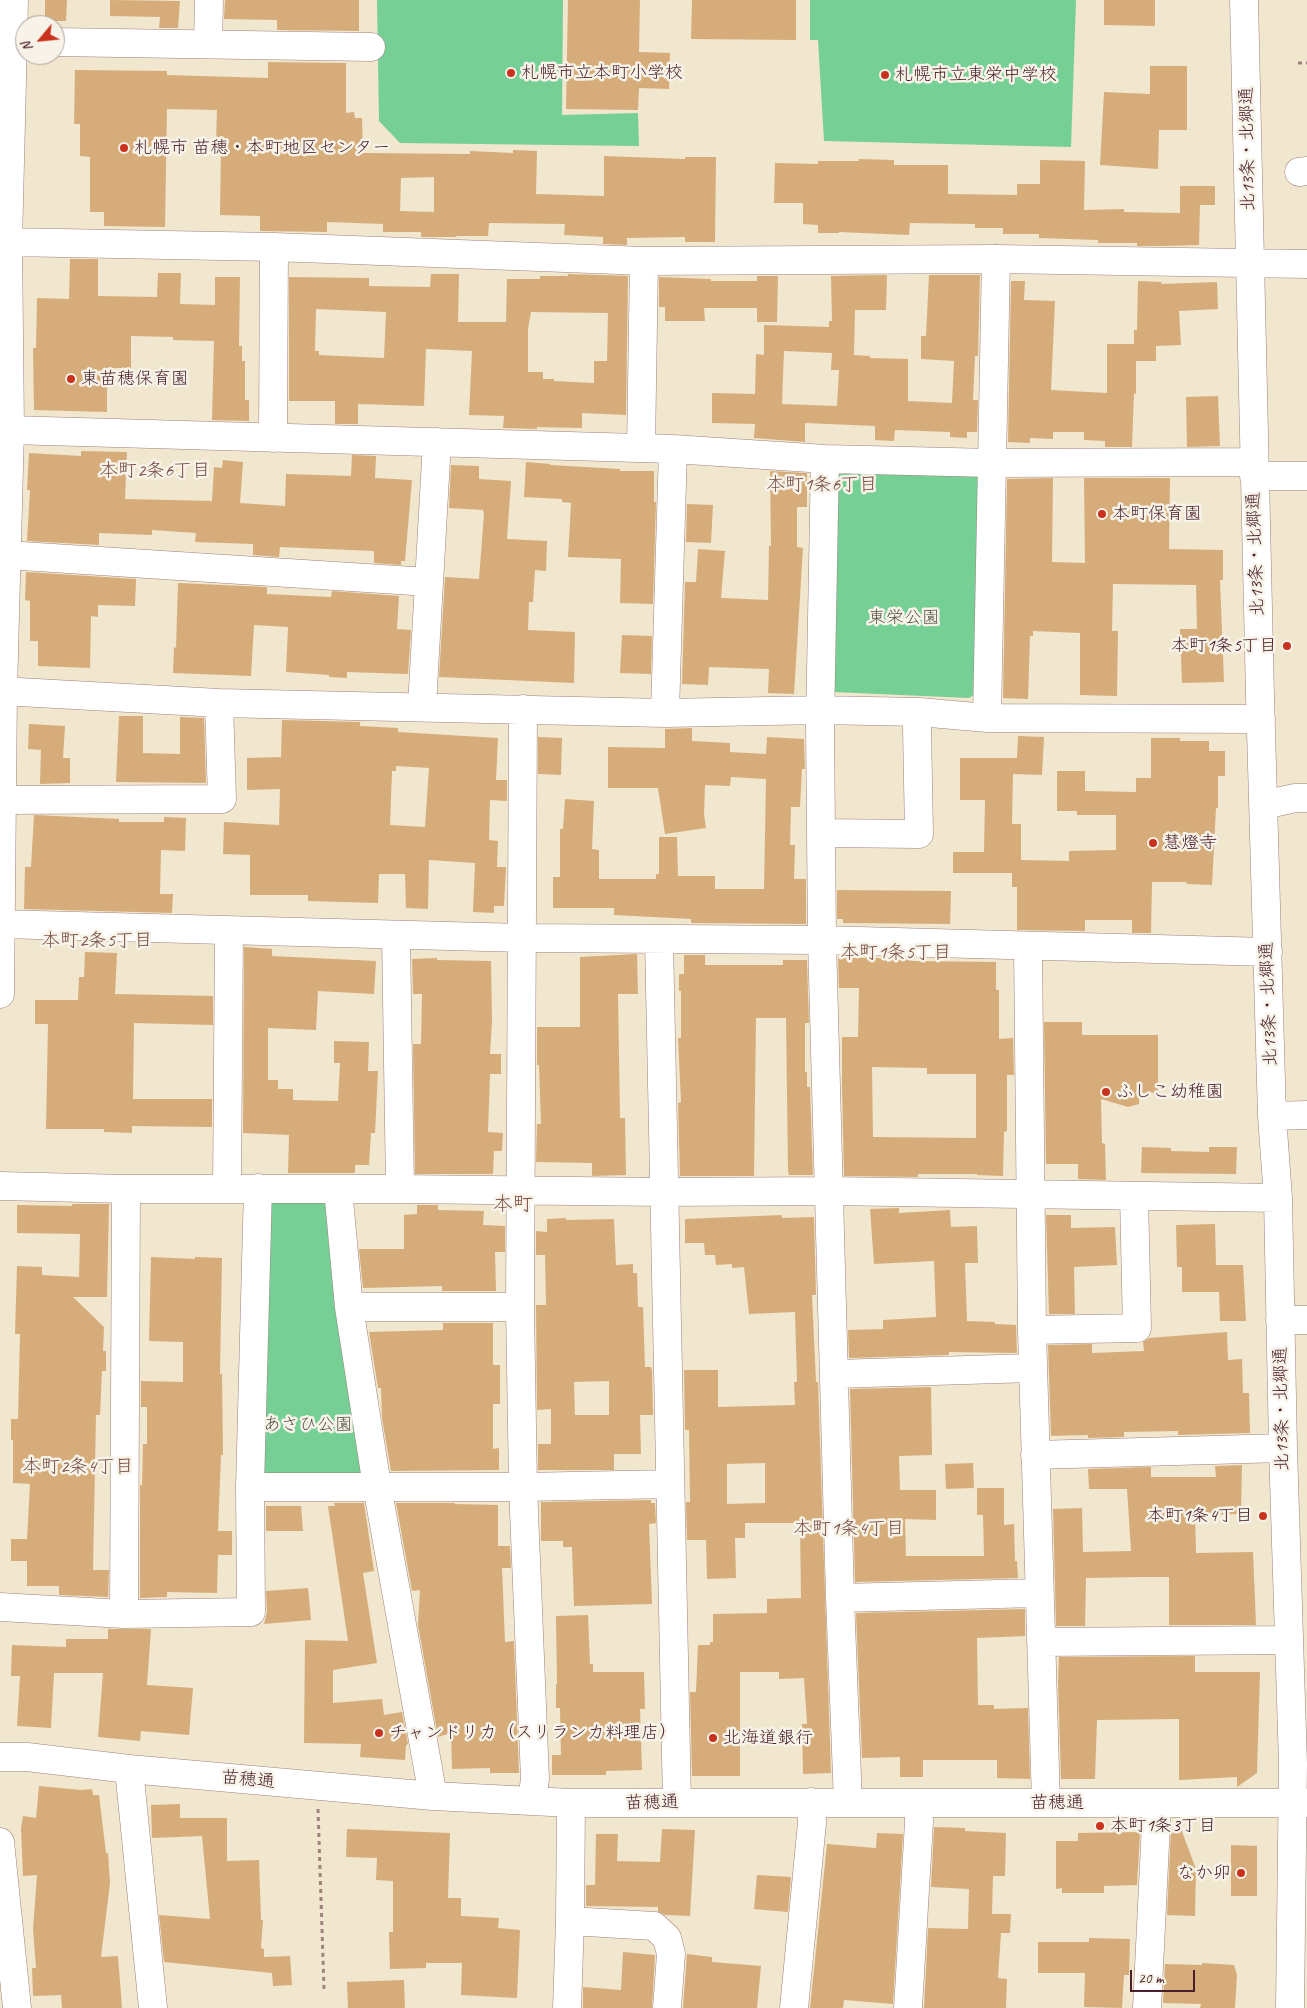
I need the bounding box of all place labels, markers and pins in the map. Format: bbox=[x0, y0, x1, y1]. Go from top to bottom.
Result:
place label: 札幌市立本町小学校 bbox=[521, 62, 683, 84]
place label: 札幌市立東栄中学校 bbox=[895, 64, 1057, 86]
marker: 札幌市立本町小学校 bbox=[505, 67, 517, 79]
marker: 札幌市立東栄中学校 bbox=[879, 69, 891, 81]
place label: 札幌市 苗穂・本町地区センター bbox=[134, 137, 390, 159]
marker: 札幌市 苗穂・本町地区センター bbox=[118, 142, 130, 154]
place label: 東苗穂保育園 bbox=[81, 368, 189, 390]
marker: 東苗穂保育園 bbox=[65, 373, 77, 385]
place label: 本町保育園 bbox=[1112, 503, 1202, 525]
marker: 本町保育園 bbox=[1096, 508, 1108, 520]
place label: 本町1条5丁目 bbox=[1171, 635, 1277, 657]
marker: 本町1条5丁目 bbox=[1281, 640, 1293, 652]
place label: 慧燈寺 bbox=[1163, 832, 1217, 854]
marker: 慧燈寺 bbox=[1147, 837, 1159, 849]
place label: ふしこ幼稚園 bbox=[1116, 1081, 1224, 1103]
marker: ふしこ幼稚園 bbox=[1100, 1086, 1112, 1098]
place label: 本町1条4丁目 bbox=[1147, 1505, 1253, 1527]
marker: 本町1条4丁目 bbox=[1257, 1510, 1269, 1522]
place label: チャンドリカ（スリランカ料理店） bbox=[389, 1722, 677, 1744]
marker: チャンドリカ（スリランカ料理店） bbox=[373, 1727, 385, 1739]
place label: 北海道銀行 bbox=[723, 1727, 813, 1749]
marker: 北海道銀行 bbox=[707, 1732, 719, 1744]
place label: 本町1条3丁目 bbox=[1110, 1815, 1216, 1837]
marker: 本町1条3丁目 bbox=[1094, 1820, 1106, 1832]
place label: なか卯 bbox=[1177, 1862, 1231, 1884]
marker: なか卯 bbox=[1235, 1867, 1247, 1879]

